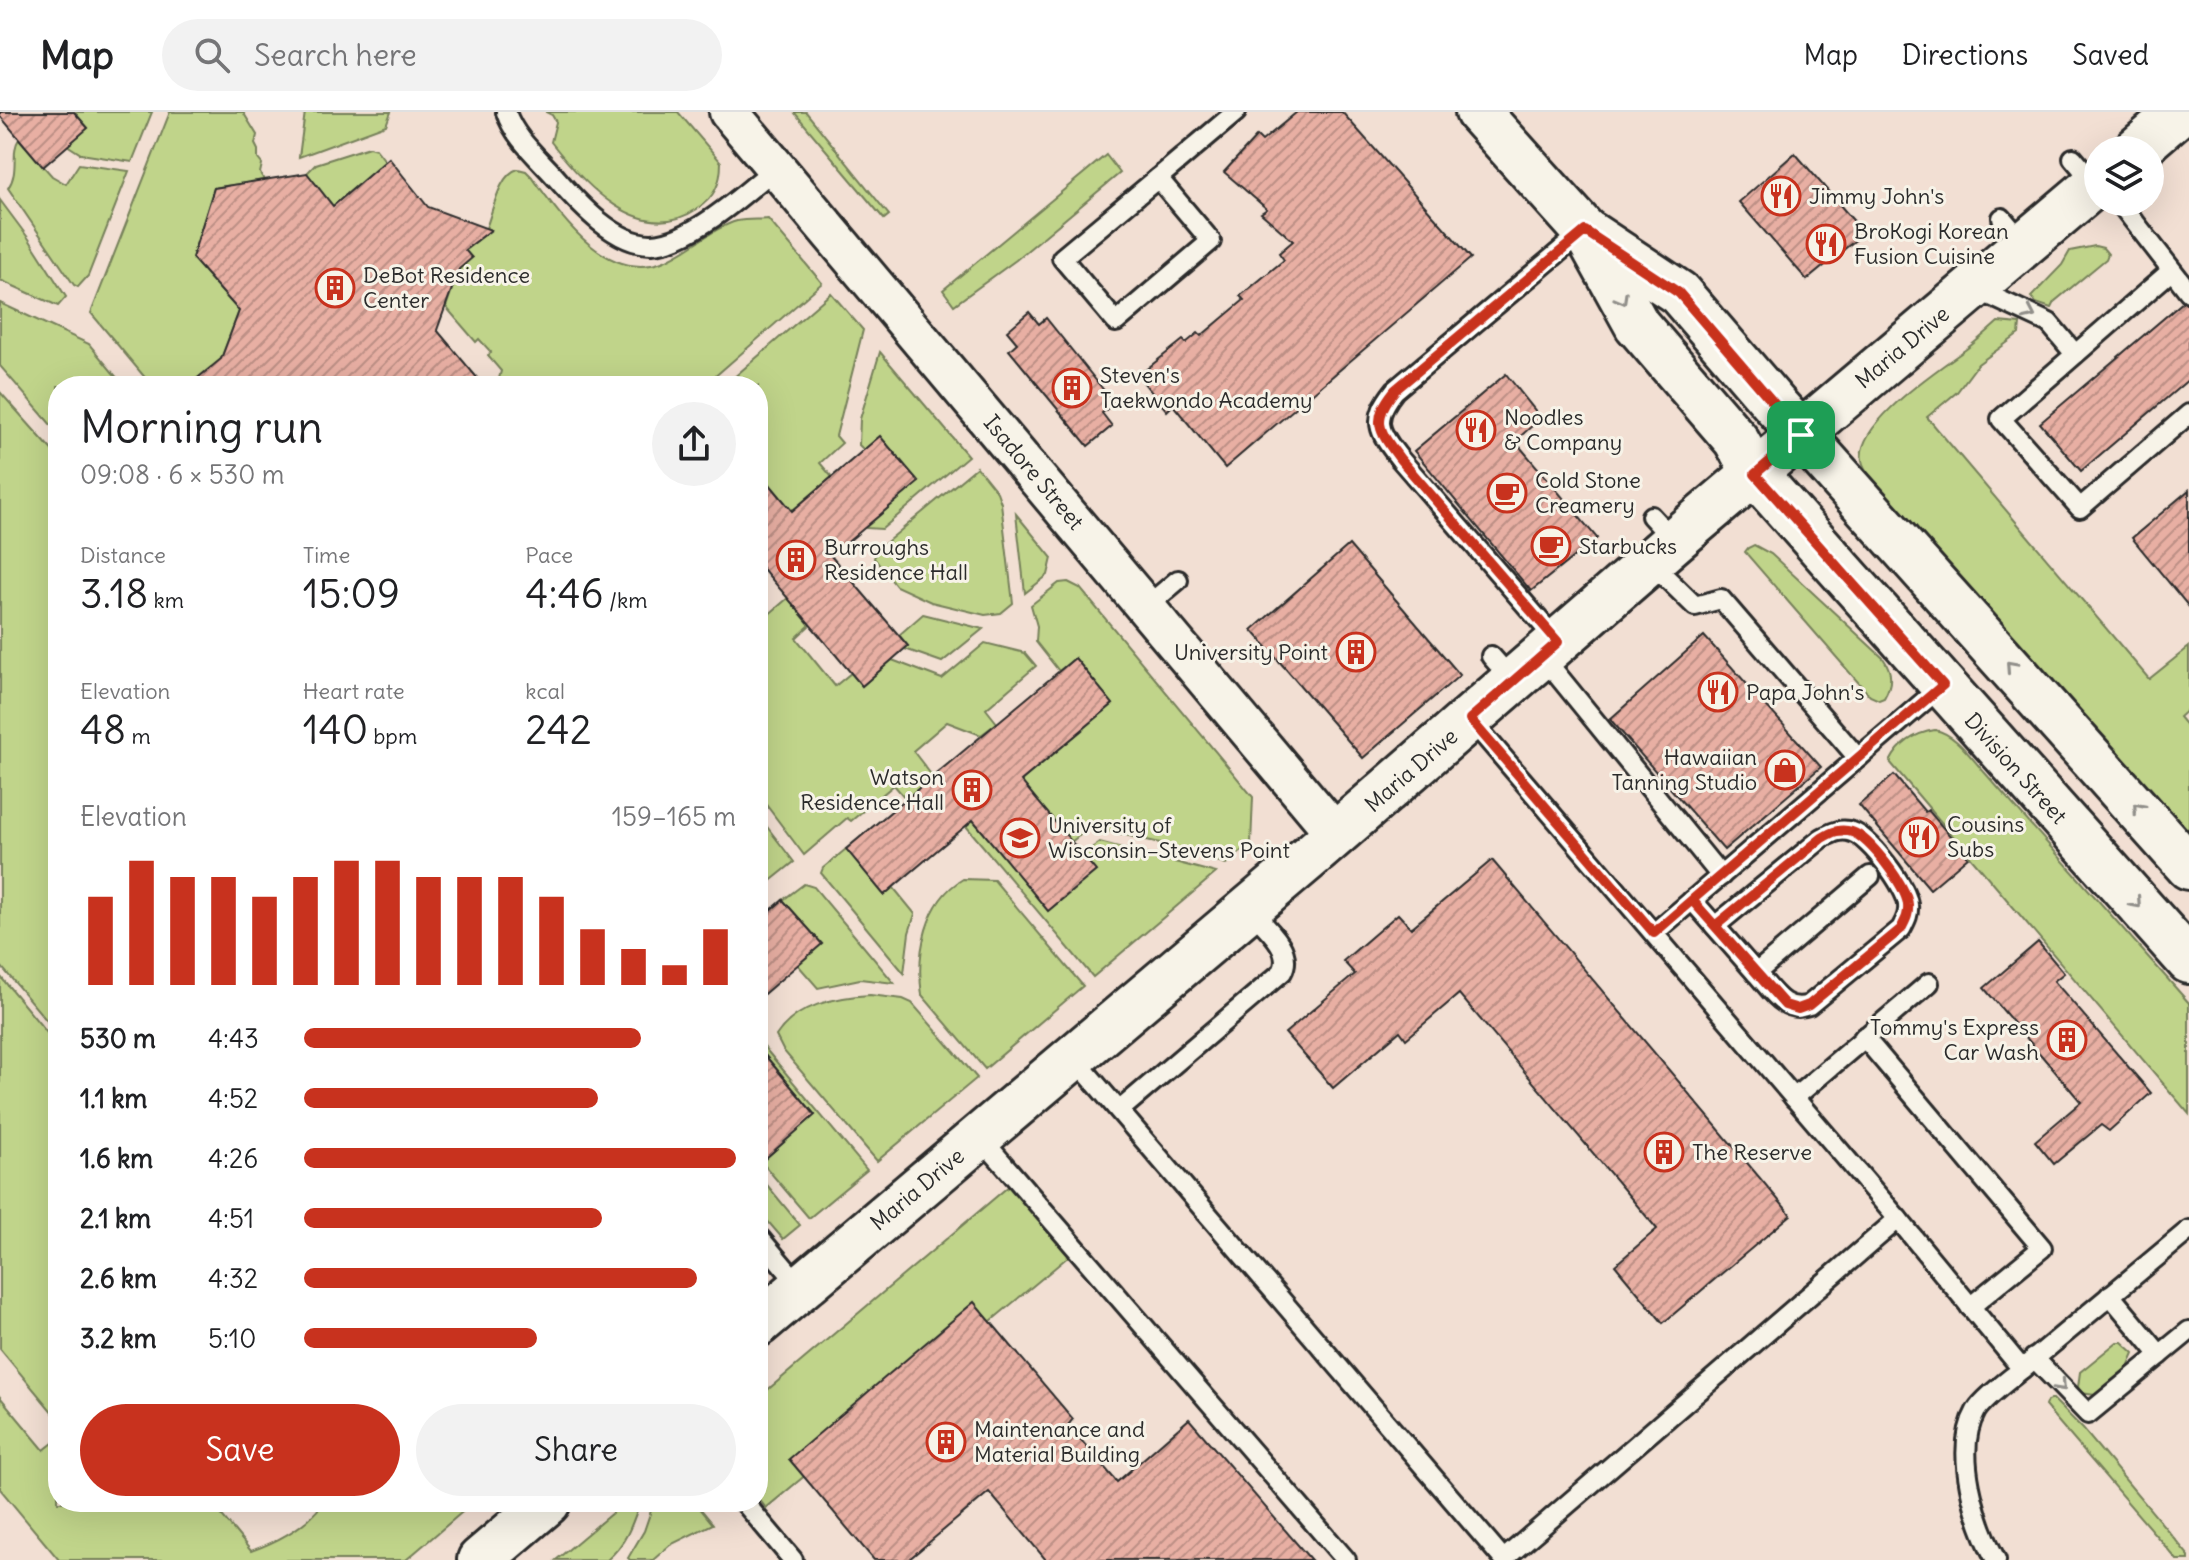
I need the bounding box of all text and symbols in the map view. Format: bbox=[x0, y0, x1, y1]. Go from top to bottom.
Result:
search box bbox=[162, 19, 722, 91]
text: Map bbox=[40, 32, 114, 79]
icon: search bbox=[190, 33, 234, 77]
text: Search here bbox=[254, 36, 417, 74]
text: Map bbox=[1803, 37, 1858, 73]
text: Directions bbox=[1902, 37, 2028, 73]
text: Saved bbox=[2072, 37, 2149, 73]
map controls bbox=[2084, 136, 2164, 216]
button: layers bbox=[2084, 136, 2164, 216]
restaurant icon: Jimmy John's bbox=[1760, 175, 1802, 217]
place label: Jimmy John's bbox=[1809, 182, 1944, 210]
place label: BroKogi Korean Fusion Cuisine bbox=[1854, 217, 2009, 270]
restaurant icon: BroKogi Korean Fusion Cuisine bbox=[1805, 223, 1847, 265]
place label: DeBot Residence Center bbox=[363, 261, 530, 314]
building icon: DeBot Residence Center bbox=[314, 267, 356, 309]
one-way arrow bbox=[1613, 291, 1628, 305]
street label: Maria Drive bbox=[1849, 300, 1955, 394]
one-way arrow bbox=[2021, 304, 2036, 320]
place label: Steven's Taekwondo Academy bbox=[1100, 361, 1313, 414]
building icon: Steven's Taekwondo Academy bbox=[1051, 367, 1093, 409]
text: Morning run bbox=[80, 400, 323, 455]
pin bbox=[1767, 401, 1835, 469]
button: share bbox=[652, 402, 736, 486]
place label: Noodles & Company bbox=[1504, 403, 1622, 456]
street label: Isadore Street bbox=[978, 409, 1090, 535]
restaurant icon: Noodles & Company bbox=[1455, 409, 1497, 451]
icon: arrive bbox=[1779, 413, 1823, 457]
text: 09:08 · 6 × 530 m bbox=[80, 458, 284, 491]
place label: Cold Stone Creamery bbox=[1535, 466, 1641, 519]
cafe icon: Cold Stone Creamery bbox=[1486, 472, 1528, 514]
cafe icon: Starbucks bbox=[1530, 525, 1572, 567]
place label: Starbucks bbox=[1579, 532, 1677, 560]
place label: Burroughs Residence Hall bbox=[824, 533, 968, 586]
building icon: Burroughs Residence Hall bbox=[775, 539, 817, 581]
text: Distance bbox=[80, 541, 166, 569]
text: Time bbox=[303, 541, 350, 569]
text: Pace bbox=[525, 541, 573, 569]
text: 3.18 bbox=[80, 569, 148, 619]
text: 15:09 bbox=[303, 569, 400, 619]
text: 4:46 bbox=[525, 569, 604, 619]
text: km bbox=[148, 586, 184, 614]
text: /km bbox=[604, 586, 647, 614]
building icon: University Point bbox=[1335, 631, 1377, 673]
place label: University Point bbox=[1174, 638, 1328, 666]
one-way arrow bbox=[2006, 661, 2020, 676]
restaurant icon: Papa John's bbox=[1697, 671, 1739, 713]
text: Elevation bbox=[80, 677, 170, 705]
text: Heart rate bbox=[303, 677, 405, 705]
text: kcal bbox=[525, 677, 565, 705]
place label: Papa John's bbox=[1746, 678, 1864, 706]
text: 48 bbox=[80, 705, 126, 755]
text: 140 bbox=[303, 705, 368, 755]
text: 242 bbox=[525, 705, 592, 755]
street label: Division Street bbox=[1959, 707, 2073, 829]
text: m bbox=[126, 722, 151, 750]
text: bpm bbox=[368, 722, 417, 750]
street label: Maria Drive bbox=[1359, 722, 1463, 818]
place label: Hawaiian Tanning Studio bbox=[1611, 743, 1757, 796]
shop icon: Hawaiian Tanning Studio bbox=[1764, 749, 1806, 791]
place label: Watson Residence Hall bbox=[800, 763, 944, 816]
building icon: Watson Residence Hall bbox=[951, 769, 993, 811]
text: Elevation bbox=[80, 800, 187, 833]
text: 159–165 m bbox=[612, 800, 736, 833]
one-way arrow bbox=[2133, 803, 2148, 818]
place label: Cousins Subs bbox=[1947, 810, 2024, 863]
place label: University of Wisconsin–Stevens Point bbox=[1048, 811, 1290, 864]
restaurant icon: Cousins Subs bbox=[1898, 816, 1940, 858]
school or university icon: University of Wisconsin–Stevens Point bbox=[999, 817, 1041, 859]
one-way arrow bbox=[2127, 893, 2141, 908]
place label: Tommy's Express Car Wash bbox=[1870, 1013, 2039, 1066]
building icon: Tommy's Express Car Wash bbox=[2046, 1019, 2088, 1061]
text: 530 m bbox=[80, 1022, 156, 1055]
text: 4:43 bbox=[208, 1022, 259, 1055]
text: 1.1 km bbox=[80, 1082, 147, 1115]
text: 4:52 bbox=[208, 1082, 258, 1115]
building icon: The Reserve bbox=[1643, 1131, 1685, 1173]
place label: The Reserve bbox=[1692, 1138, 1812, 1166]
text: 1.6 km bbox=[80, 1142, 153, 1175]
text: 4:26 bbox=[208, 1142, 258, 1175]
street label: Maria Drive bbox=[864, 1142, 970, 1236]
text: 2.1 km bbox=[80, 1202, 151, 1235]
text: 4:51 bbox=[208, 1202, 254, 1235]
text: 2.6 km bbox=[80, 1262, 157, 1295]
text: 4:32 bbox=[208, 1262, 258, 1295]
text: 3.2 km bbox=[80, 1322, 157, 1355]
text: 5:10 bbox=[208, 1322, 256, 1355]
one-way arrow bbox=[2052, 1377, 2066, 1391]
button: Save bbox=[80, 1404, 400, 1496]
button: Share bbox=[416, 1404, 736, 1496]
place label: Maintenance and Material Building bbox=[974, 1415, 1145, 1468]
building icon: Maintenance and Material Building bbox=[925, 1421, 967, 1463]

